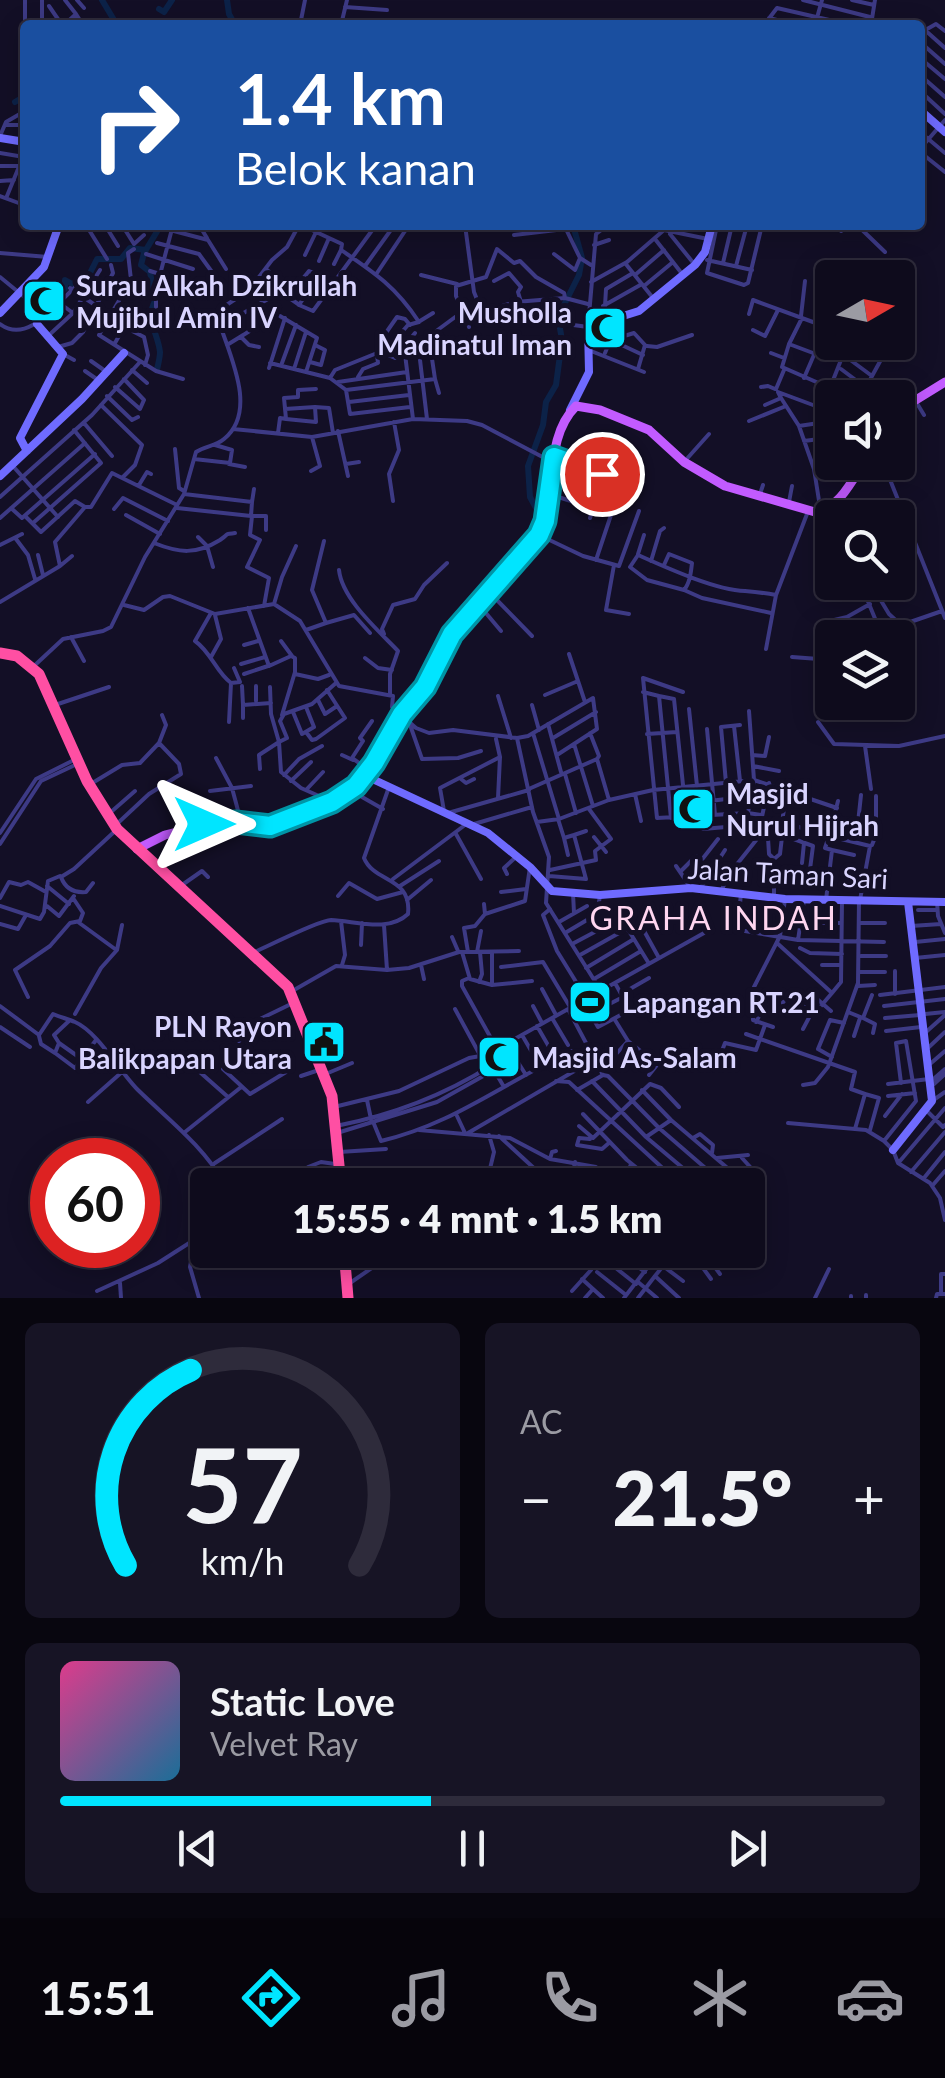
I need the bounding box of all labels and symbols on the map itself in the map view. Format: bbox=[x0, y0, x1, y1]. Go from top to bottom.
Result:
north arrow bbox=[815, 260, 915, 360]
place label: Surau Alkah Dzikrullah Mujibul Amin IV bbox=[76, 268, 357, 334]
mosque icon: Surau Alkah Dzikrullah Mujibul Amin IV bbox=[21, 278, 67, 324]
place label: Musholla Madinatul Iman bbox=[377, 295, 572, 361]
mosque icon: Musholla Madinatul Iman bbox=[582, 305, 628, 351]
pin bbox=[560, 432, 645, 517]
position arrow bbox=[152, 772, 256, 876]
place label: Masjid Nurul Hijrah bbox=[726, 776, 879, 842]
mosque icon: Masjid Nurul Hijrah bbox=[670, 786, 716, 832]
street label: Jalan Taman Sari bbox=[687, 851, 889, 895]
district label: GRAHA INDAH bbox=[589, 898, 839, 937]
sports icon: Lapangan RT.21 bbox=[567, 979, 613, 1025]
place label: Lapangan RT.21 bbox=[622, 985, 820, 1019]
place label: PLN Rayon Balikpapan Utara bbox=[78, 1009, 292, 1075]
public building icon: PLN Rayon Balikpapan Utara bbox=[301, 1019, 347, 1065]
mosque icon: Masjid As-Salam bbox=[476, 1034, 522, 1080]
place label: Masjid As-Salam bbox=[532, 1040, 737, 1074]
speed limit sign: 60 bbox=[30, 1138, 160, 1268]

